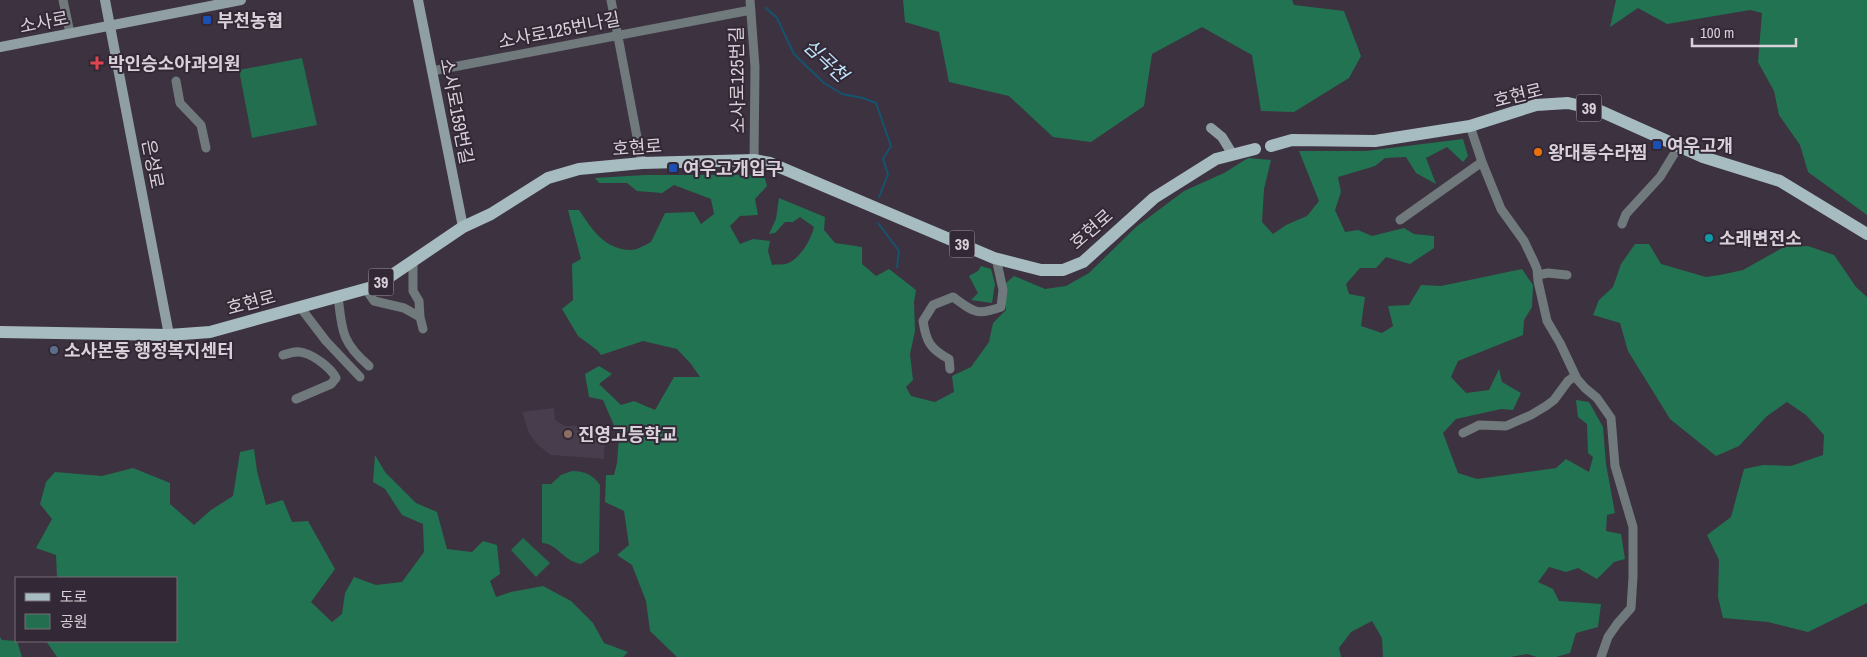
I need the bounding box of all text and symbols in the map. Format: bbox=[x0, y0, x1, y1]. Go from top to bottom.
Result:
street label: 소사로 bbox=[17, 5, 71, 39]
street label: 소사로125번나길 bbox=[496, 6, 622, 54]
place label: 부천농협 bbox=[217, 8, 283, 33]
marker: 부천농협 bbox=[201, 14, 213, 26]
scale bar bbox=[1692, 15, 1796, 47]
text: 100 m bbox=[1700, 22, 1734, 43]
street label: 소사로125번길 bbox=[724, 26, 750, 134]
water label: 심곡천 bbox=[798, 33, 855, 88]
place label: 박인승소아과의원 bbox=[108, 51, 240, 76]
marker: 박인승소아과의원 bbox=[90, 56, 104, 70]
street label: 소사로159번길 bbox=[434, 56, 480, 166]
street label: 호현로 bbox=[1491, 77, 1545, 113]
road number: 39 bbox=[1576, 95, 1602, 122]
street label: 호현로 bbox=[611, 133, 663, 161]
place label: 여우고개 bbox=[1667, 133, 1733, 158]
street label: 은성로 bbox=[136, 137, 170, 191]
marker: 여우고개 bbox=[1651, 139, 1663, 151]
place label: 왕대통수라찜 bbox=[1548, 140, 1647, 165]
marker: 왕대통수라찜 bbox=[1532, 146, 1544, 158]
place label: 여우고개입구 bbox=[683, 156, 782, 181]
marker: 여우고개입구 bbox=[667, 162, 679, 174]
street label: 호현로 bbox=[1064, 203, 1118, 255]
place label: 소래변전소 bbox=[1719, 226, 1802, 251]
road number: 39 bbox=[950, 230, 974, 258]
marker: 소래변전소 bbox=[1703, 232, 1715, 244]
road number: 39 bbox=[368, 268, 394, 296]
street label: 호현로 bbox=[224, 283, 278, 321]
place label: 소사본동 행정복지센터 bbox=[64, 338, 234, 363]
marker: 소사본동 행정복지센터 bbox=[48, 344, 60, 356]
place label: 진영고등학교 bbox=[578, 422, 677, 447]
marker: 진영고등학교 bbox=[562, 428, 574, 440]
legend bbox=[15, 577, 178, 642]
text: 도로 bbox=[60, 586, 88, 607]
text: 공원 bbox=[60, 611, 88, 632]

